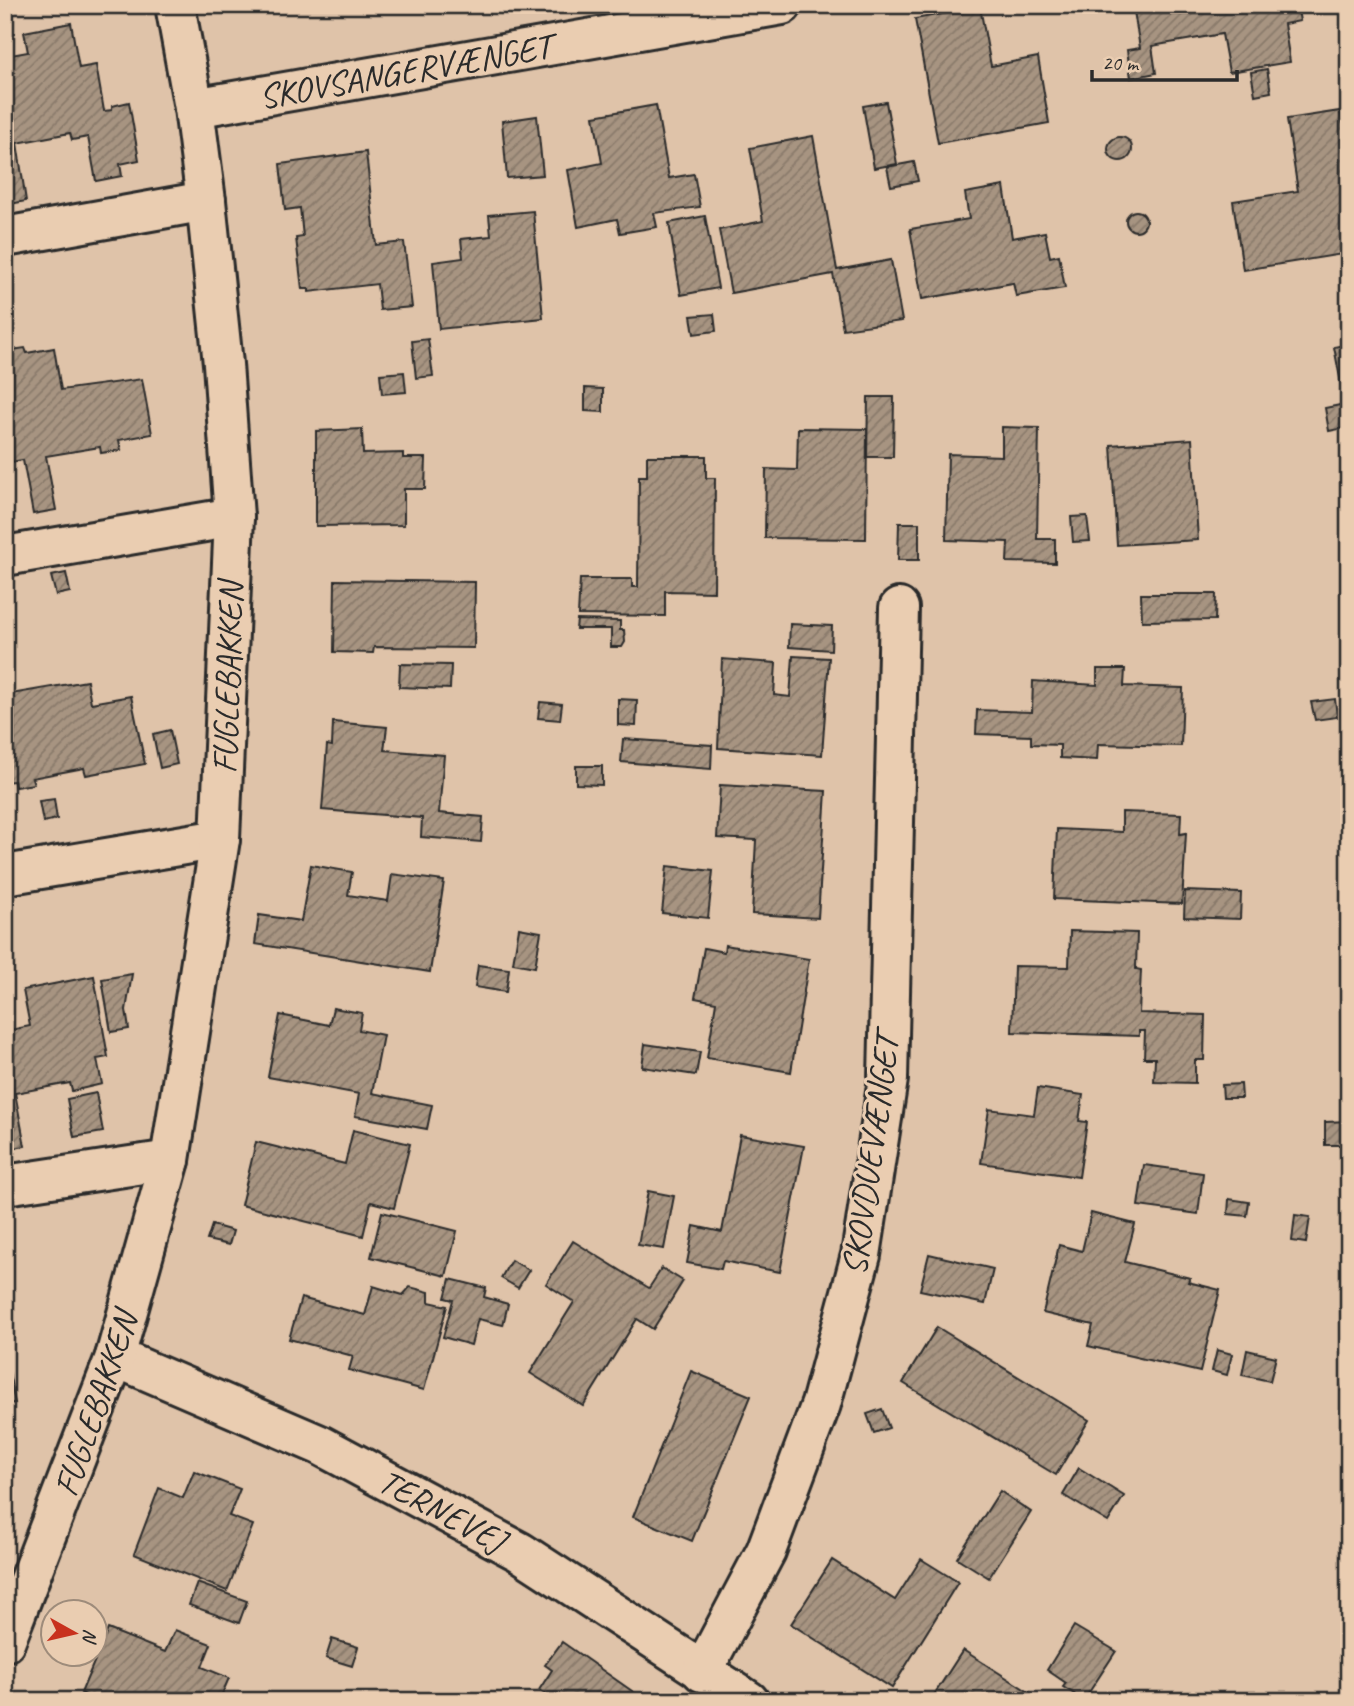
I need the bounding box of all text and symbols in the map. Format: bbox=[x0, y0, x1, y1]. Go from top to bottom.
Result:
street label: SKOVSANGERVÆNGET bbox=[256, 22, 563, 119]
scale bar bbox=[1092, 38, 1237, 82]
text: 20 m bbox=[1102, 50, 1140, 76]
street label: FUGLEBAKKEN bbox=[202, 577, 253, 774]
street label: SKOVDUEVÆNGET bbox=[831, 1023, 911, 1278]
street label: FUGLEBAKKEN bbox=[43, 1302, 149, 1502]
street label: TERNEVEJ bbox=[371, 1459, 517, 1565]
north arrow bbox=[38, 1598, 108, 1668]
text: N bbox=[77, 1628, 103, 1646]

